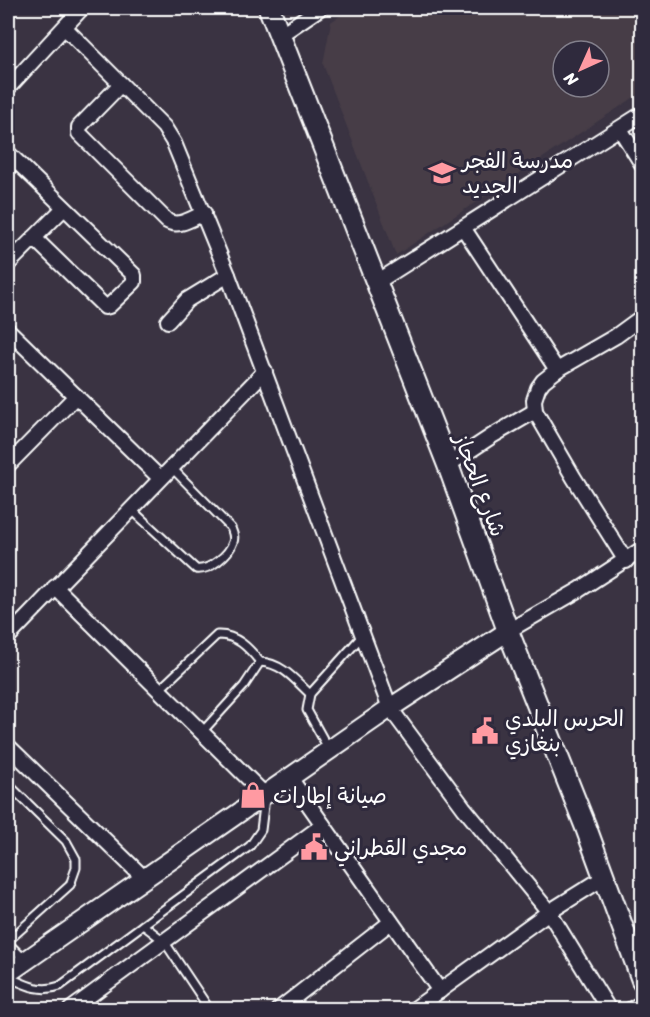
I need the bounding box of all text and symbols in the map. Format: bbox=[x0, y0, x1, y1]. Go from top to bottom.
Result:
north arrow bbox=[551, 39, 611, 99]
text: N bbox=[556, 64, 586, 94]
place label: مدرسة الفجر الجديد bbox=[460, 141, 573, 205]
school or university icon: مدرسة الفجر الجديد bbox=[427, 158, 457, 188]
street label: شارع الحجاز bbox=[442, 426, 518, 542]
place label: الحرس البلدي بنغازي bbox=[505, 699, 624, 763]
public building icon: الحرس البلدي بنغازي bbox=[470, 716, 500, 746]
place label: صيانة إطارات bbox=[273, 776, 387, 815]
shop icon: صيانة إطارات bbox=[238, 780, 268, 810]
place label: مجدي القطراني bbox=[334, 828, 467, 867]
public building icon: مجدي القطراني bbox=[299, 832, 329, 862]

